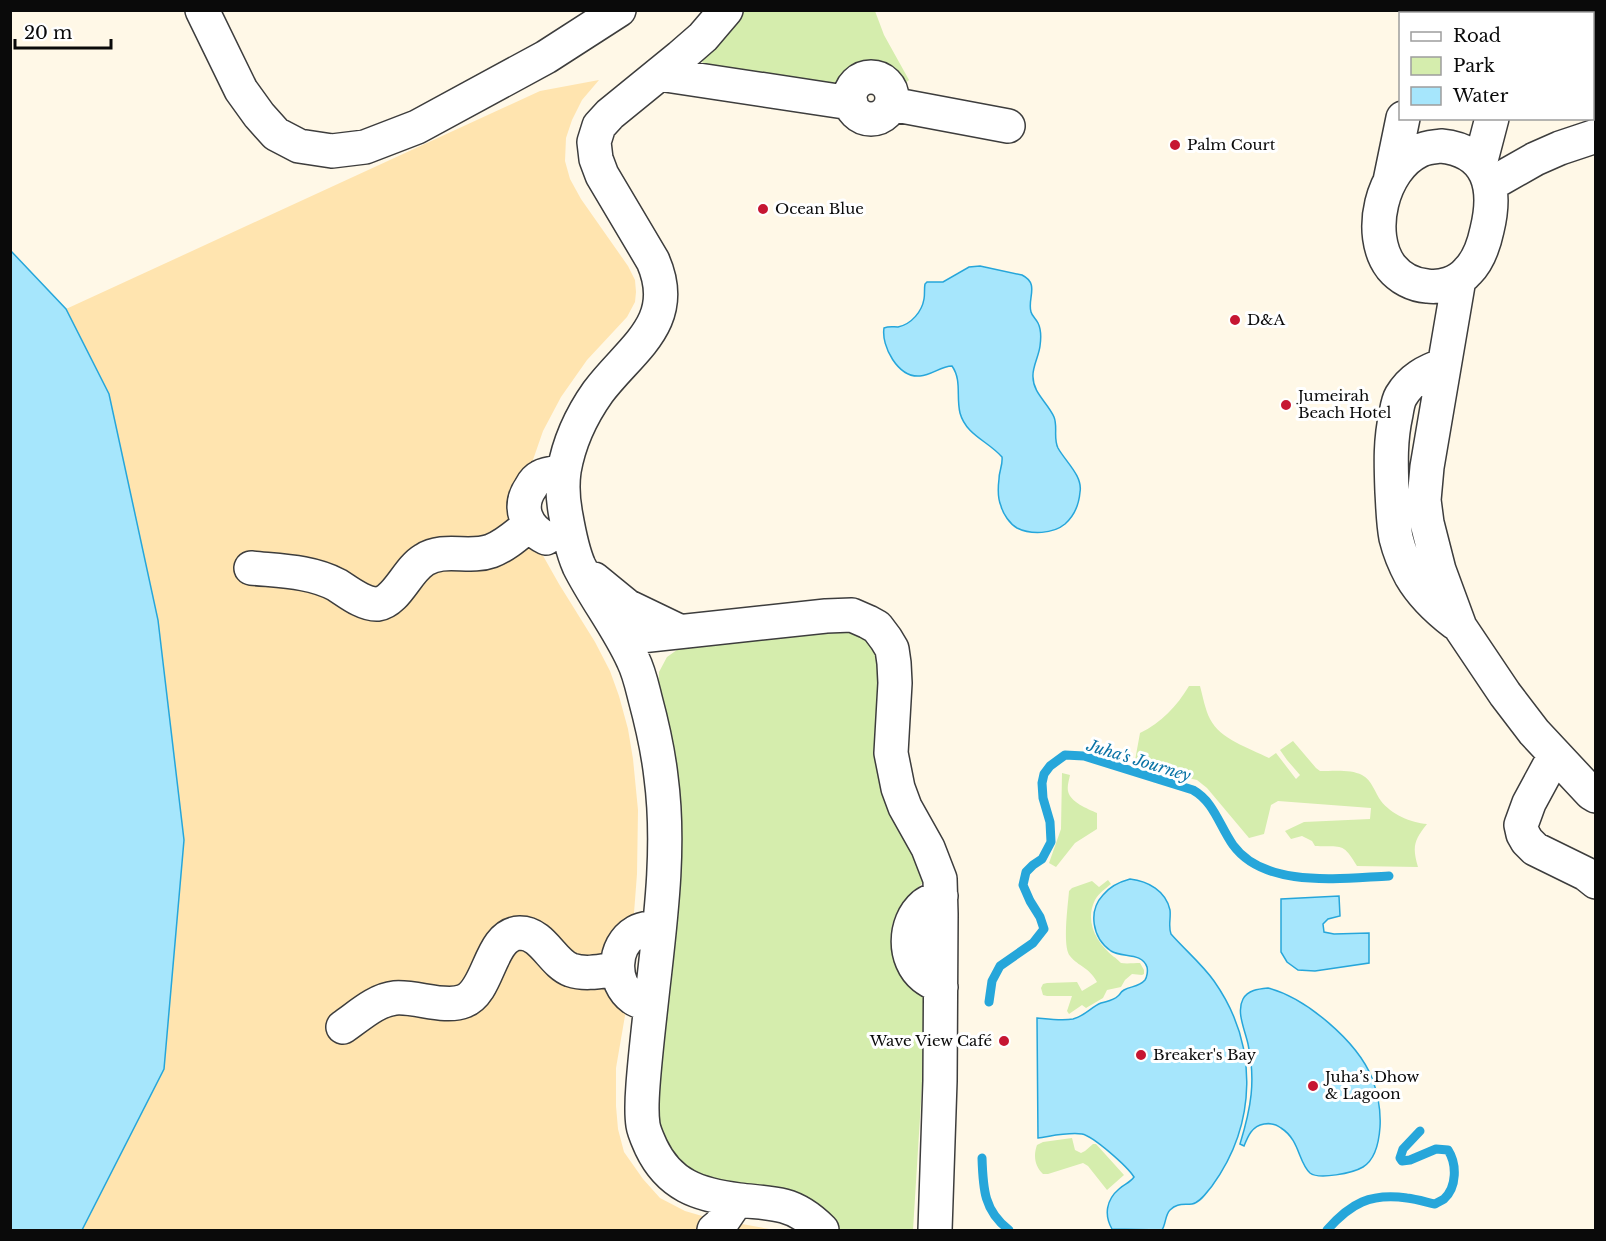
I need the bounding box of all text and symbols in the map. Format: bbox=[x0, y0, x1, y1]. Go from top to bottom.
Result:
scale bar bbox=[15, 12, 111, 50]
legend bbox=[1399, 12, 1594, 120]
text: 20 m bbox=[24, 22, 72, 44]
text: Road bbox=[1453, 25, 1501, 47]
text: Park bbox=[1453, 55, 1495, 77]
text: Water bbox=[1452, 85, 1509, 107]
place label: Palm Court bbox=[1187, 135, 1276, 154]
marker: Palm Court bbox=[1168, 138, 1182, 152]
place label: Ocean Blue bbox=[775, 199, 864, 218]
marker: Ocean Blue bbox=[756, 202, 770, 216]
place label: D&A bbox=[1247, 310, 1285, 329]
marker: D&A bbox=[1228, 313, 1242, 327]
place label: Jumeirah Beach Hotel bbox=[1296, 386, 1392, 422]
marker: Jumeirah Beach Hotel bbox=[1279, 398, 1293, 412]
water label: Juha's Journey bbox=[1084, 734, 1194, 786]
place label: Wave View Café bbox=[869, 1031, 992, 1050]
marker: Wave View Café bbox=[997, 1034, 1011, 1048]
place label: Breaker's Bay bbox=[1153, 1045, 1256, 1064]
marker: Breaker's Bay bbox=[1134, 1048, 1148, 1062]
place label: Juha’s Dhow & Lagoon bbox=[1323, 1067, 1420, 1103]
marker: Juha’s Dhow & Lagoon bbox=[1306, 1079, 1320, 1093]

